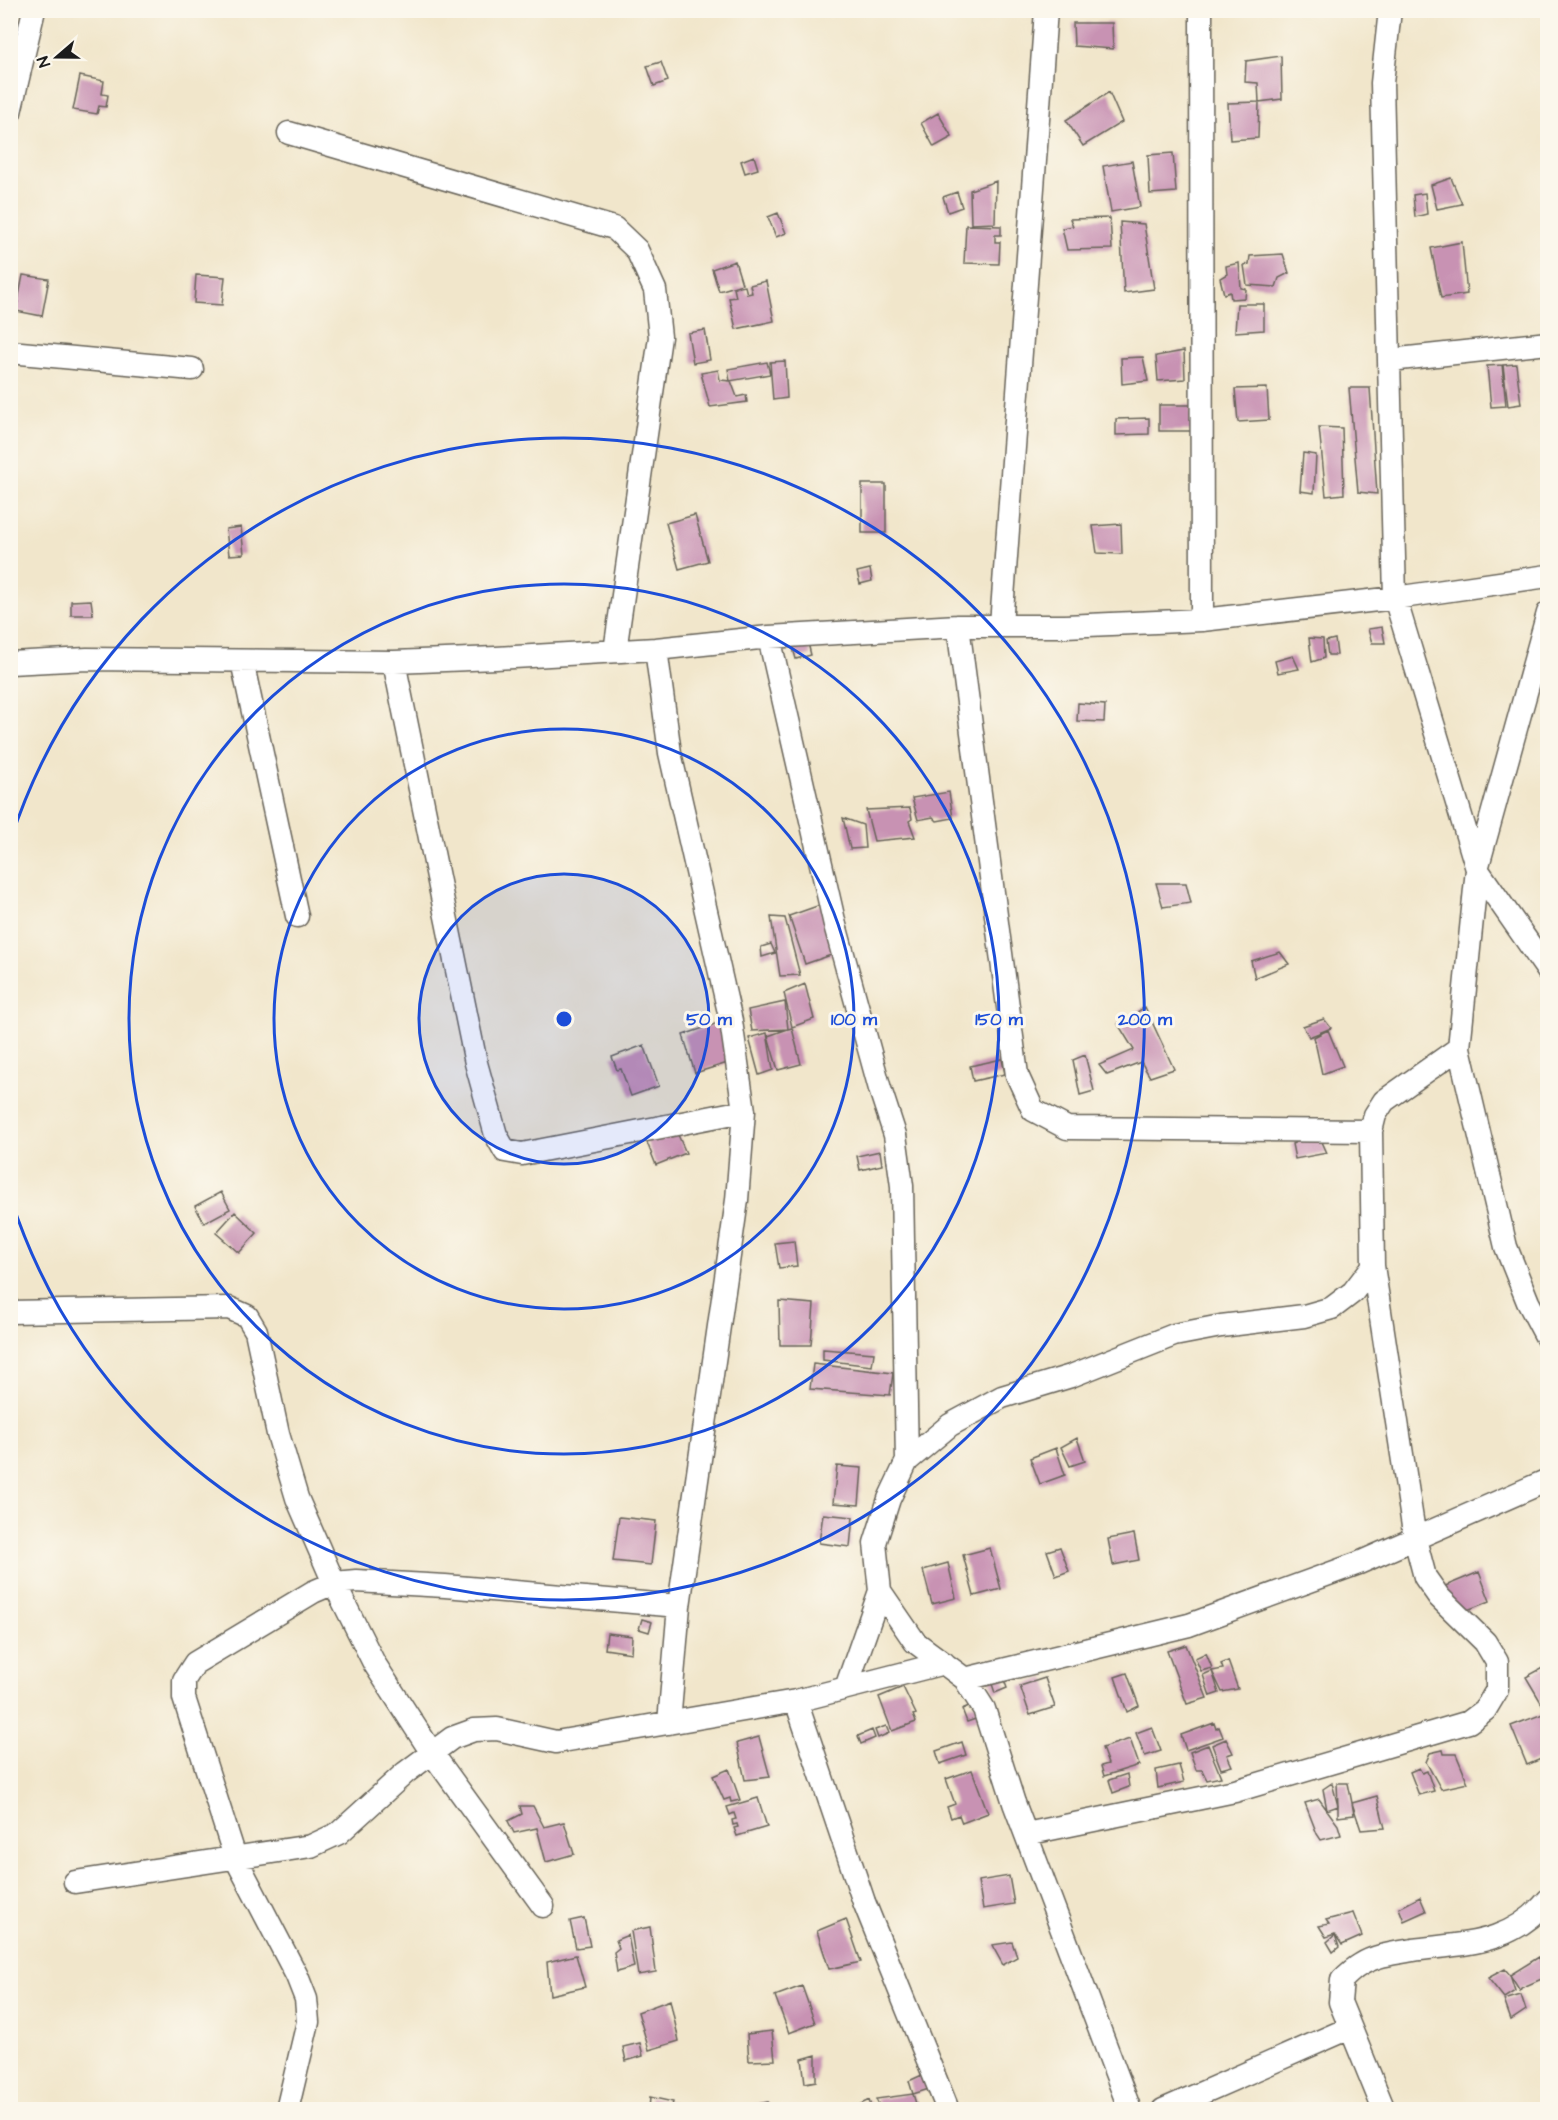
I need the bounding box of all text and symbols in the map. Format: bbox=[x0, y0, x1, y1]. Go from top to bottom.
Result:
north arrow bbox=[27, 27, 87, 87]
text: N bbox=[32, 53, 56, 70]
text: 50 m bbox=[686, 1007, 733, 1032]
text: 100 m bbox=[831, 1007, 878, 1032]
text: 150 m bbox=[975, 1007, 1024, 1032]
text: 200 m bbox=[1117, 1007, 1173, 1032]
centre of rings bbox=[554, 1009, 574, 1029]

